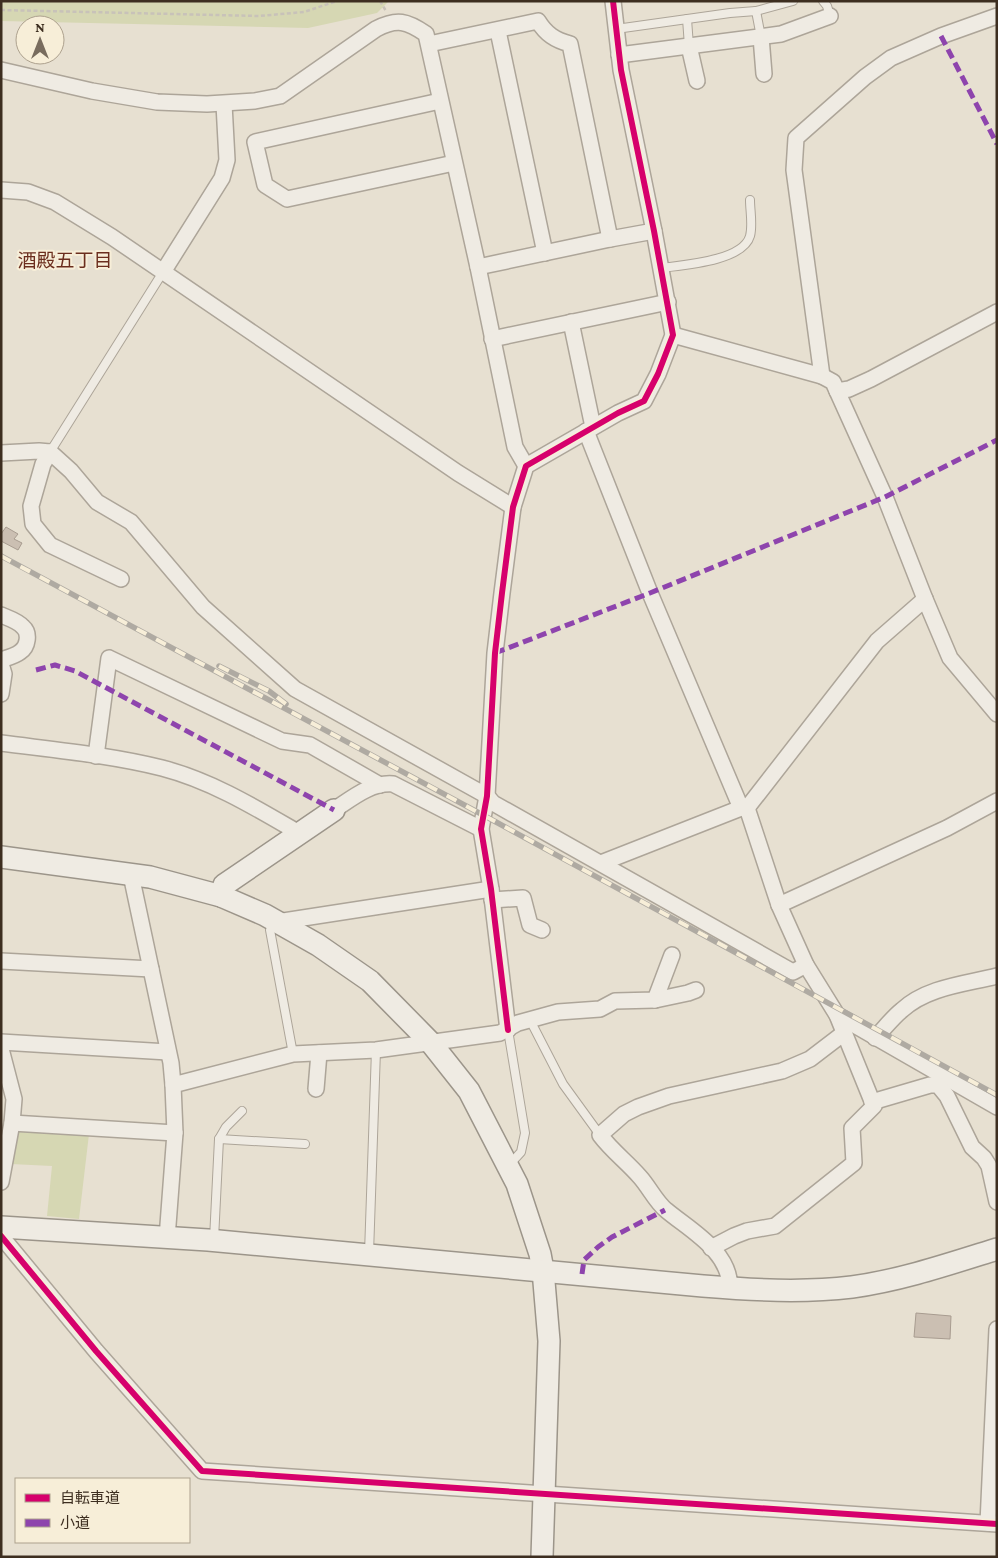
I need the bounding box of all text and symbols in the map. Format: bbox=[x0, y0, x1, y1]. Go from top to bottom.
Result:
north arrow bbox=[15, 15, 65, 65]
text: N bbox=[35, 19, 45, 35]
district label: 酒殿五丁目 bbox=[17, 250, 113, 271]
legend bbox=[15, 1478, 190, 1543]
text: 自転車道 bbox=[60, 1490, 120, 1506]
text: 小道 bbox=[60, 1515, 90, 1531]

